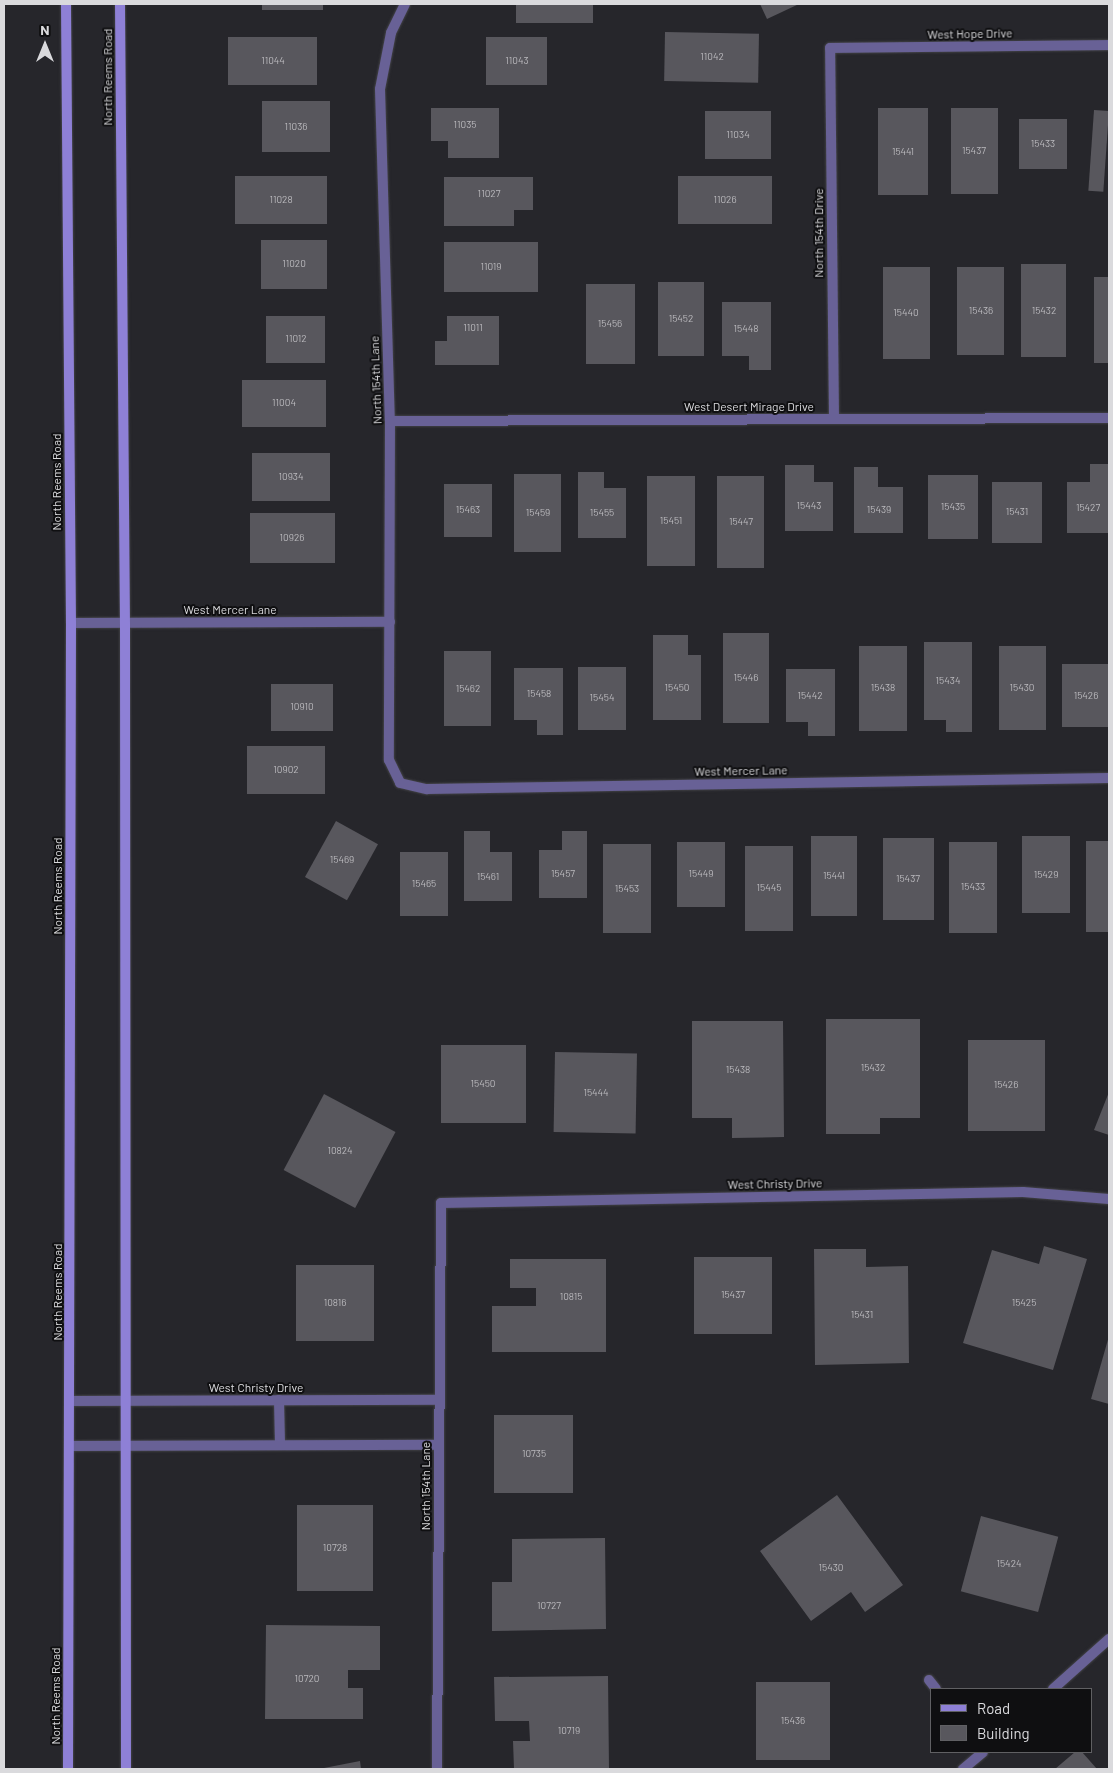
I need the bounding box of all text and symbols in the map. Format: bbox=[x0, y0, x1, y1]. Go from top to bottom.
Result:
north arrow bbox=[20, 20, 70, 70]
text: N bbox=[40, 21, 50, 38]
street label: West Hope Drive bbox=[927, 26, 1013, 42]
street label: North Reems Road bbox=[101, 28, 115, 126]
house number: 11042 bbox=[700, 51, 724, 63]
house number: 11044 bbox=[261, 55, 285, 67]
house number: 11043 bbox=[505, 55, 529, 67]
house number: 11035 bbox=[454, 119, 476, 131]
house number: 11036 bbox=[285, 121, 307, 133]
house number: 11034 bbox=[726, 129, 750, 141]
house number: 15433 bbox=[1031, 138, 1055, 150]
house number: 15437 bbox=[962, 145, 986, 157]
house number: 15441 bbox=[892, 146, 914, 158]
house number: 11027 bbox=[478, 188, 500, 200]
street label: North 154th Drive bbox=[812, 188, 826, 278]
house number: 11028 bbox=[269, 194, 293, 206]
house number: 11026 bbox=[713, 194, 737, 206]
house number: 11020 bbox=[282, 258, 306, 270]
house number: 11019 bbox=[480, 261, 502, 273]
house number: 15436 bbox=[969, 305, 993, 317]
house number: 15432 bbox=[1032, 305, 1056, 317]
house number: 15440 bbox=[893, 307, 919, 319]
house number: 15452 bbox=[669, 313, 693, 325]
house number: 15456 bbox=[598, 318, 622, 330]
house number: 11011 bbox=[463, 322, 483, 334]
house number: 15448 bbox=[734, 323, 758, 335]
house number: 11012 bbox=[285, 333, 307, 345]
street label: North 154th Lane bbox=[367, 336, 385, 424]
house number: 11004 bbox=[272, 397, 296, 409]
street label: West Desert Mirage Drive bbox=[684, 400, 814, 414]
street label: North Reems Road bbox=[50, 433, 64, 531]
house number: 10934 bbox=[278, 471, 304, 483]
house number: 15443 bbox=[797, 500, 821, 512]
house number: 15435 bbox=[941, 501, 965, 513]
house number: 15427 bbox=[1076, 502, 1100, 514]
house number: 15463 bbox=[456, 504, 480, 516]
house number: 15439 bbox=[867, 504, 891, 516]
house number: 15431 bbox=[1006, 506, 1028, 518]
house number: 15459 bbox=[526, 507, 550, 519]
house number: 15455 bbox=[590, 507, 614, 519]
house number: 15451 bbox=[660, 515, 682, 527]
house number: 15447 bbox=[729, 516, 753, 528]
house number: 10926 bbox=[280, 532, 304, 544]
street label: West Mercer Lane bbox=[183, 603, 277, 617]
house number: 15446 bbox=[734, 672, 758, 684]
house number: 15434 bbox=[936, 675, 960, 687]
house number: 15450 bbox=[665, 682, 689, 694]
house number: 15438 bbox=[871, 682, 895, 694]
house number: 15430 bbox=[1010, 682, 1034, 694]
house number: 15462 bbox=[456, 683, 480, 695]
house number: 15458 bbox=[527, 688, 551, 700]
house number: 15442 bbox=[797, 690, 823, 702]
house number: 15426 bbox=[1074, 690, 1098, 702]
house number: 15454 bbox=[590, 692, 614, 704]
house number: 10910 bbox=[290, 701, 314, 713]
street label: West Mercer Lane bbox=[694, 763, 788, 779]
house number: 10902 bbox=[273, 764, 299, 776]
street label: North Reems Road bbox=[51, 837, 65, 935]
house number: 15469 bbox=[330, 854, 354, 866]
house number: 15457 bbox=[551, 868, 575, 880]
house number: 15449 bbox=[689, 868, 713, 880]
house number: 15429 bbox=[1034, 869, 1058, 881]
house number: 15441 bbox=[823, 870, 845, 882]
house number: 15461 bbox=[477, 871, 499, 883]
house number: 15437 bbox=[896, 873, 920, 885]
house number: 15465 bbox=[412, 878, 436, 890]
house number: 15433 bbox=[961, 881, 985, 893]
house number: 15445 bbox=[757, 882, 781, 894]
house number: 15453 bbox=[615, 883, 639, 895]
house number: 15432 bbox=[861, 1062, 885, 1074]
house number: 15438 bbox=[726, 1064, 750, 1076]
house number: 15450 bbox=[471, 1078, 495, 1090]
house number: 15426 bbox=[994, 1079, 1018, 1091]
house number: 15444 bbox=[583, 1087, 609, 1099]
house number: 10824 bbox=[327, 1145, 353, 1157]
street label: West Christy Drive bbox=[728, 1176, 822, 1192]
street label: North Reems Road bbox=[51, 1243, 65, 1341]
house number: 15437 bbox=[721, 1289, 745, 1301]
house number: 10815 bbox=[560, 1291, 582, 1303]
house number: 10816 bbox=[324, 1297, 346, 1309]
house number: 15425 bbox=[1012, 1297, 1036, 1309]
house number: 15431 bbox=[851, 1309, 873, 1321]
street label: West Christy Drive bbox=[209, 1381, 303, 1395]
street label: North 154th Lane bbox=[419, 1442, 433, 1530]
house number: 10735 bbox=[522, 1448, 546, 1460]
house number: 10728 bbox=[323, 1542, 347, 1554]
house number: 15424 bbox=[996, 1558, 1022, 1570]
house number: 15430 bbox=[819, 1562, 843, 1574]
house number: 10727 bbox=[537, 1600, 561, 1612]
street label: North Reems Road bbox=[49, 1647, 63, 1745]
house number: 10720 bbox=[295, 1673, 319, 1685]
legend bbox=[930, 1688, 1093, 1753]
text: Road bbox=[977, 1699, 1010, 1717]
house number: 15436 bbox=[781, 1715, 805, 1727]
text: Building bbox=[977, 1724, 1030, 1742]
house number: 10719 bbox=[558, 1725, 580, 1737]

